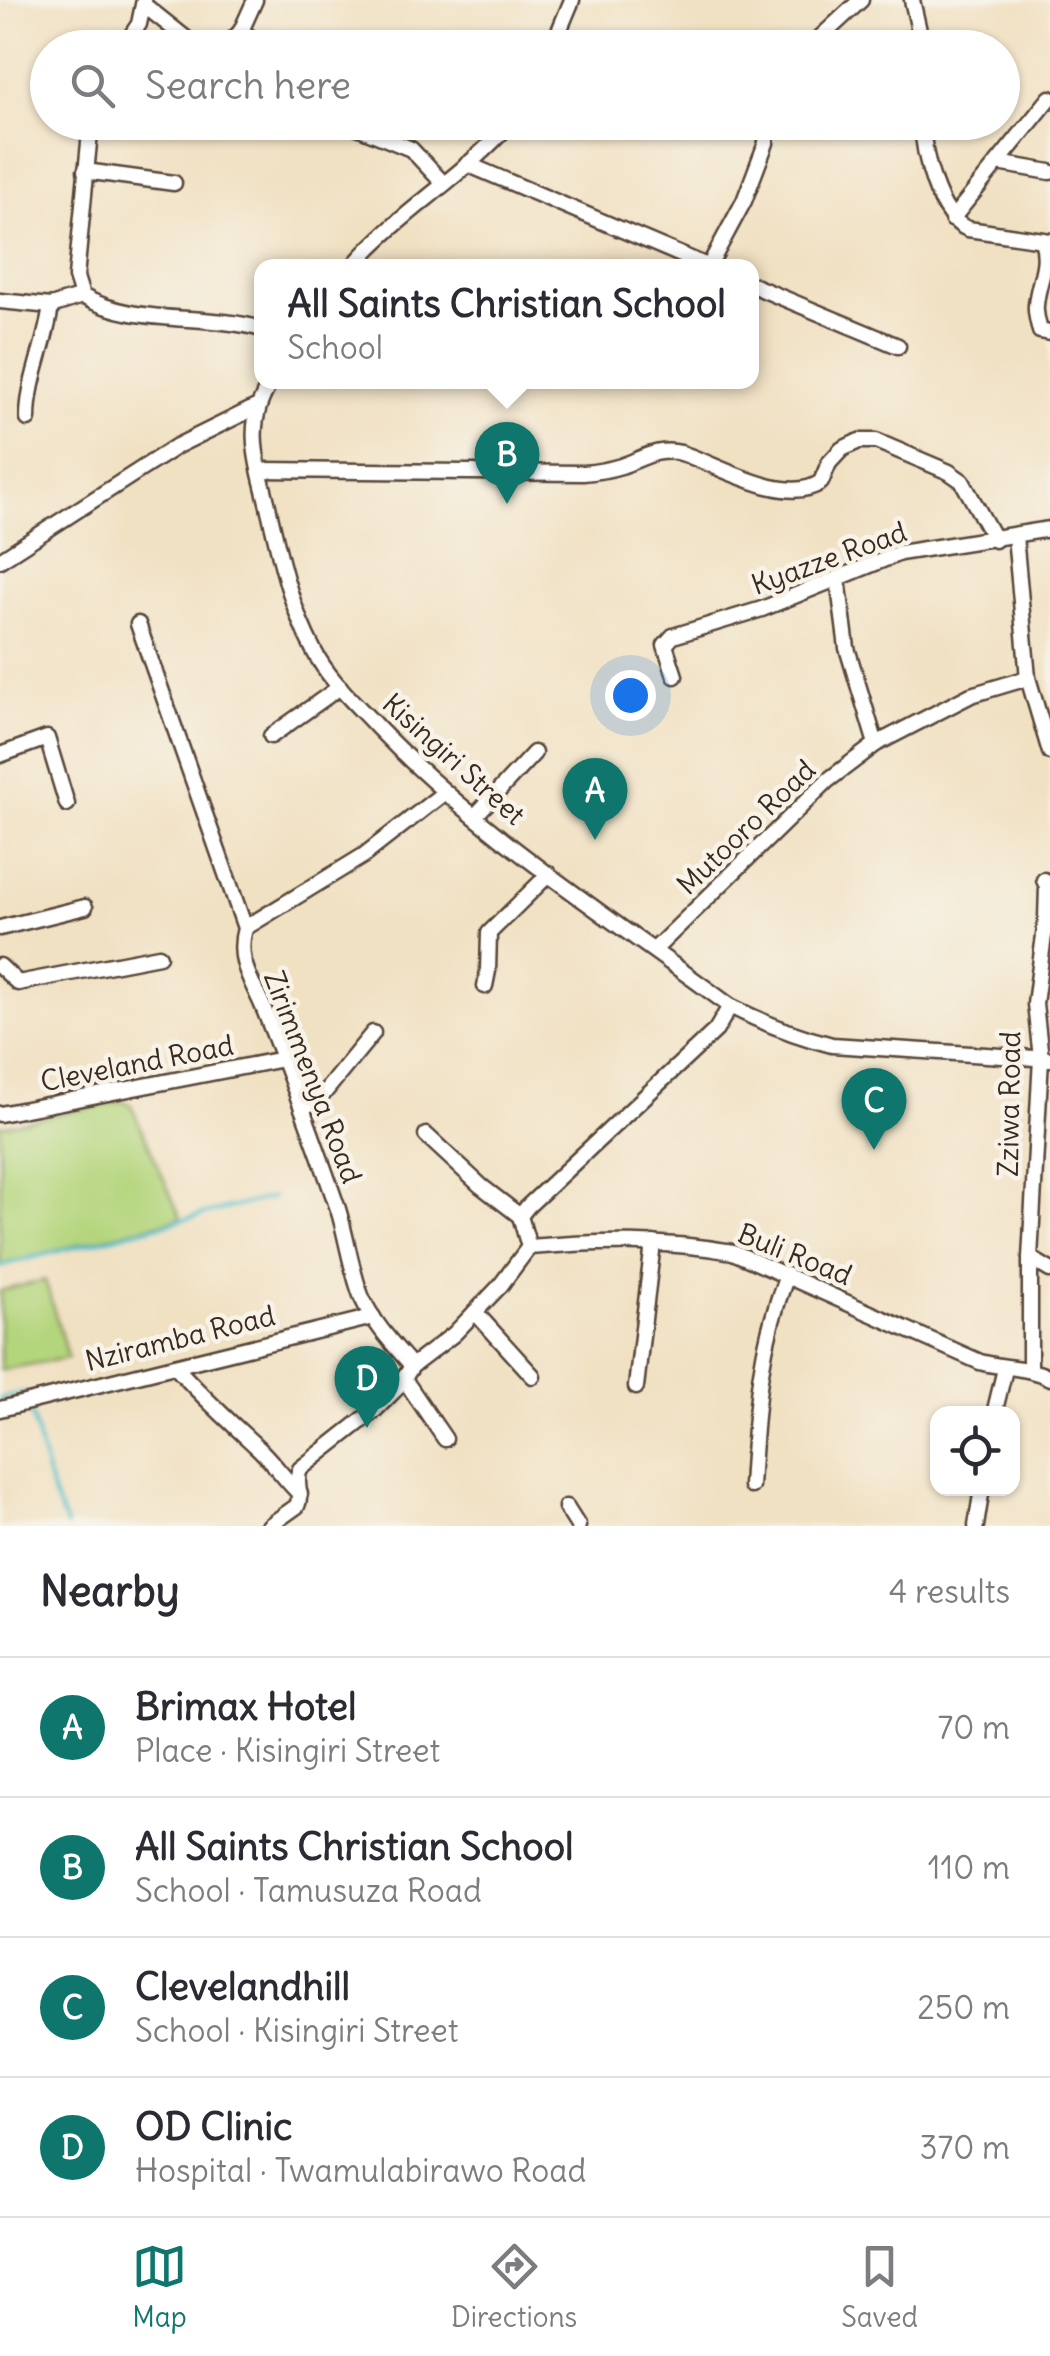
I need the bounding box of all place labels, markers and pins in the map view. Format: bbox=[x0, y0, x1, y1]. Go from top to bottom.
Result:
pin: B bbox=[474, 422, 540, 504]
pin: A bbox=[562, 758, 628, 840]
pin: C bbox=[842, 1068, 906, 1150]
pin: D bbox=[334, 1346, 400, 1428]

